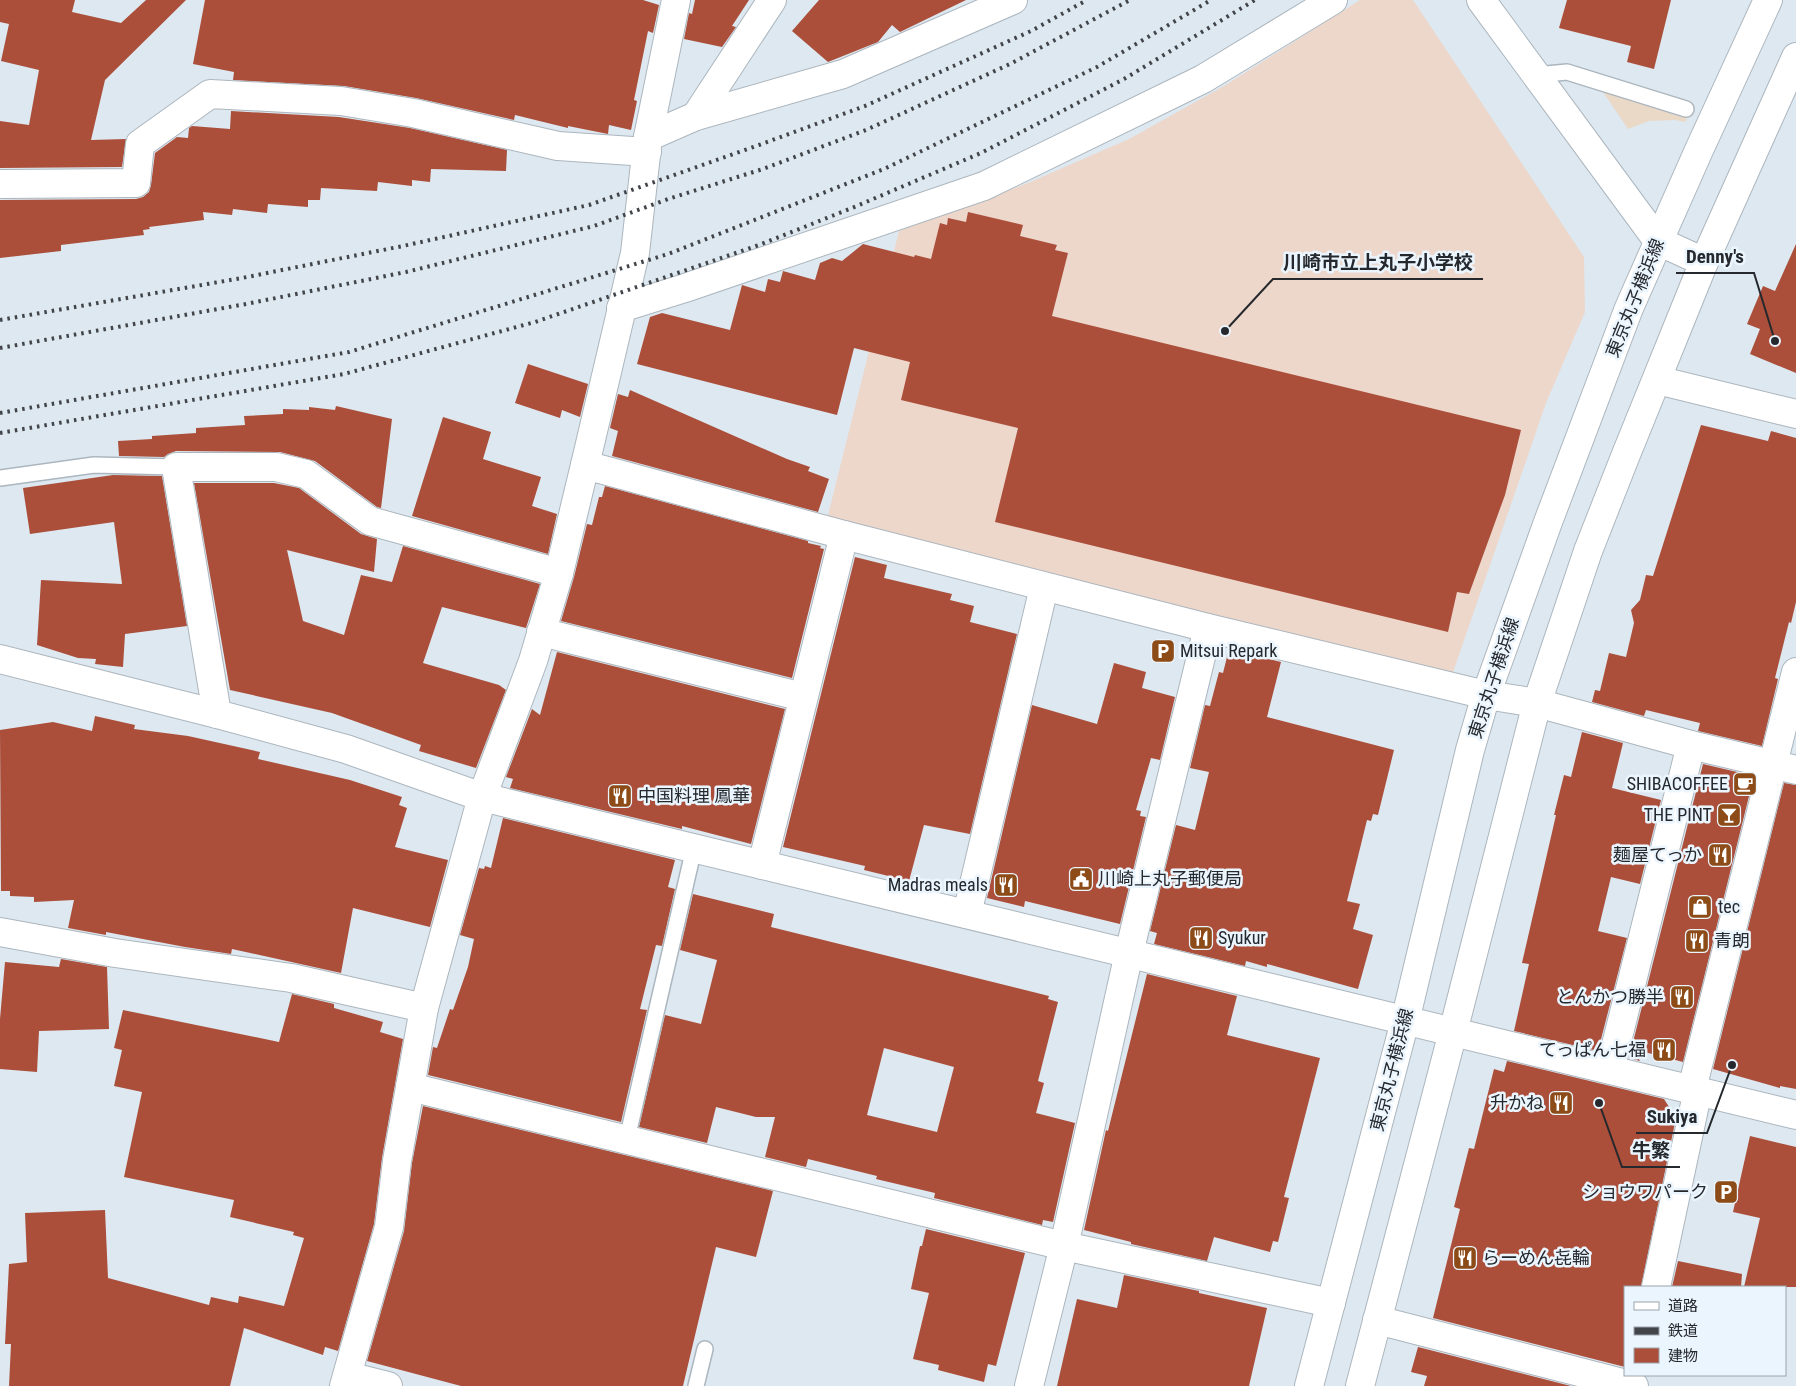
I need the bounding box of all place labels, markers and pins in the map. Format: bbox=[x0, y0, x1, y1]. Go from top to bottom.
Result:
callout: Denny's bbox=[1676, 239, 1754, 273]
callout: 川崎市立上丸子小学校 bbox=[1273, 245, 1483, 279]
parking icon: Mitsui Repark bbox=[1150, 638, 1176, 664]
place label: Mitsui Repark bbox=[1180, 640, 1277, 661]
cafe icon: SHIBACOFFEE bbox=[1732, 771, 1758, 797]
place label: SHIBACOFFEE bbox=[1627, 773, 1728, 794]
restaurant icon: 中国料理 鳳華 bbox=[607, 783, 633, 809]
place label: 中国料理 鳳華 bbox=[638, 785, 750, 806]
bar icon: THE PINT bbox=[1716, 802, 1742, 828]
place label: THE PINT bbox=[1644, 804, 1712, 825]
restaurant icon: 麺屋てっか bbox=[1707, 842, 1733, 868]
place label: 麺屋てっか bbox=[1613, 844, 1702, 865]
public building icon: 川崎上丸子郵便局 bbox=[1068, 866, 1094, 892]
place label: 川崎上丸子郵便局 bbox=[1098, 868, 1242, 889]
restaurant icon: Madras meals bbox=[993, 872, 1019, 898]
place label: Madras meals bbox=[888, 874, 988, 895]
shop icon: tec bbox=[1687, 894, 1713, 920]
place label: tec bbox=[1718, 896, 1740, 917]
restaurant icon: Syukur bbox=[1188, 925, 1214, 951]
place label: Syukur bbox=[1218, 927, 1266, 948]
restaurant icon: 青朗 bbox=[1684, 928, 1710, 954]
place label: 青朗 bbox=[1714, 930, 1750, 951]
restaurant icon: とんかつ勝半 bbox=[1669, 984, 1695, 1010]
place label: とんかつ勝半 bbox=[1556, 986, 1664, 1007]
restaurant icon: てっぱん七福 bbox=[1651, 1037, 1677, 1063]
place label: てっぱん七福 bbox=[1539, 1039, 1646, 1060]
restaurant icon: 升かね bbox=[1548, 1090, 1574, 1116]
place label: 升かね bbox=[1490, 1092, 1544, 1113]
callout: Sukiya bbox=[1636, 1099, 1707, 1133]
callout: 牛繁 bbox=[1622, 1133, 1680, 1167]
parking icon: ショウワパーク bbox=[1713, 1179, 1739, 1205]
place label: ショウワパーク bbox=[1582, 1181, 1708, 1202]
restaurant icon: らーめん㐂輪 bbox=[1452, 1245, 1478, 1271]
place label: らーめん㐂輪 bbox=[1482, 1247, 1590, 1268]

